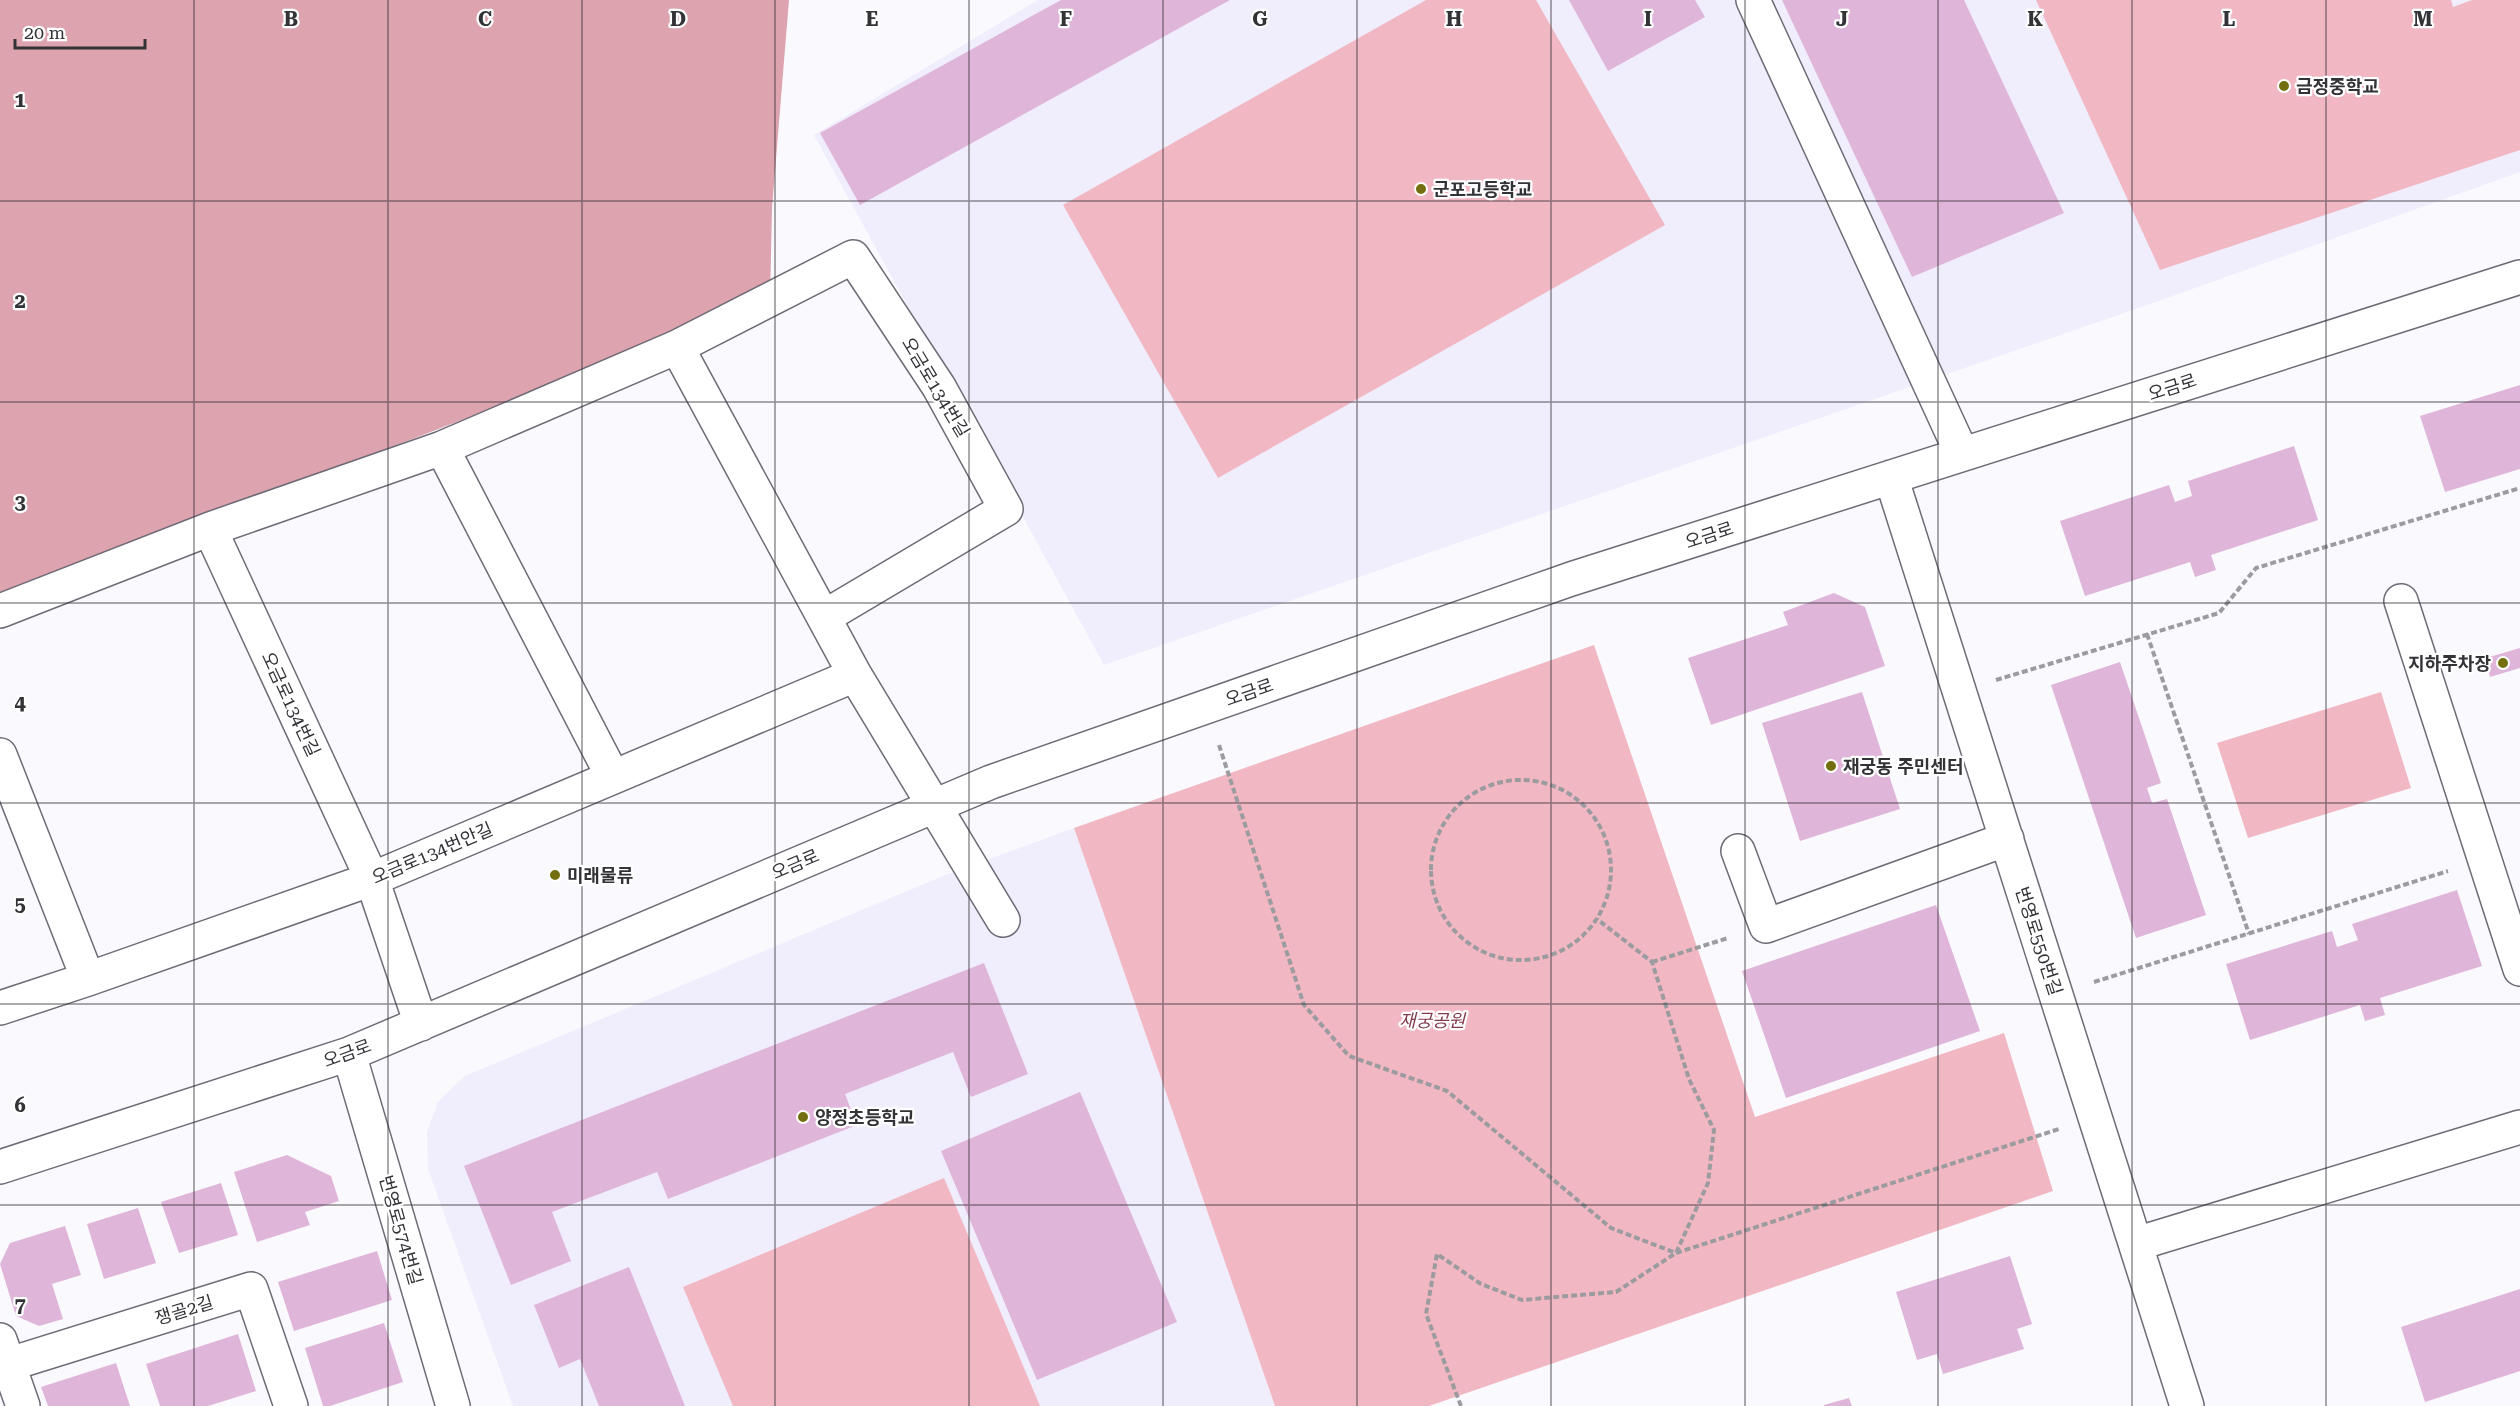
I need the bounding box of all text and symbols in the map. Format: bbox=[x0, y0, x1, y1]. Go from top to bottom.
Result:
text: B bbox=[284, 7, 298, 31]
text: C bbox=[478, 7, 492, 31]
text: D bbox=[670, 7, 686, 31]
text: E bbox=[866, 7, 879, 31]
text: F bbox=[1060, 7, 1072, 31]
text: G bbox=[1252, 7, 1268, 31]
text: H bbox=[1446, 7, 1462, 31]
text: I bbox=[1644, 7, 1652, 31]
text: J bbox=[1836, 7, 1848, 31]
text: K bbox=[2027, 7, 2043, 31]
text: L bbox=[2223, 7, 2236, 31]
text: M bbox=[2413, 7, 2433, 31]
scale bar bbox=[15, 12, 146, 50]
text: 20 m bbox=[24, 22, 65, 43]
place label: 금정중학교 bbox=[2296, 76, 2379, 97]
marker: 금정중학교 bbox=[2277, 79, 2291, 93]
text: 1 bbox=[14, 88, 26, 112]
place label: 군포고등학교 bbox=[1433, 179, 1532, 200]
marker: 군포고등학교 bbox=[1414, 182, 1428, 196]
text: 2 bbox=[14, 289, 26, 313]
street label: 오금로134번길 bbox=[898, 333, 974, 441]
street label: 오금로 bbox=[2145, 369, 2199, 405]
text: 3 bbox=[14, 490, 26, 514]
street label: 오금로 bbox=[1682, 517, 1736, 553]
street label: 오금로134번길 bbox=[258, 648, 324, 760]
place label: 지하주차장 bbox=[2408, 653, 2491, 674]
marker: 지하주차장 bbox=[2496, 656, 2510, 670]
street label: 오금로 bbox=[1222, 674, 1276, 710]
text: 4 bbox=[14, 691, 26, 715]
place label: 재궁동 주민센터 bbox=[1843, 756, 1963, 777]
marker: 재궁동 주민센터 bbox=[1824, 759, 1838, 773]
street label: 오금로134번안길 bbox=[368, 818, 496, 888]
street label: 오금로 bbox=[768, 845, 822, 883]
place label: 미래물류 bbox=[567, 865, 633, 886]
marker: 미래물류 bbox=[548, 868, 562, 882]
street label: 번영로550번길 bbox=[2012, 884, 2066, 998]
text: 5 bbox=[14, 892, 26, 916]
park label: 재궁공원 bbox=[1399, 1010, 1467, 1031]
street label: 오금로 bbox=[320, 1035, 374, 1071]
text: 6 bbox=[14, 1093, 26, 1117]
place label: 양정초등학교 bbox=[815, 1107, 914, 1128]
marker: 양정초등학교 bbox=[796, 1110, 810, 1124]
street label: 번영로574번길 bbox=[375, 1173, 427, 1287]
street label: 쟁골2길 bbox=[152, 1291, 216, 1329]
text: 7 bbox=[14, 1293, 26, 1317]

